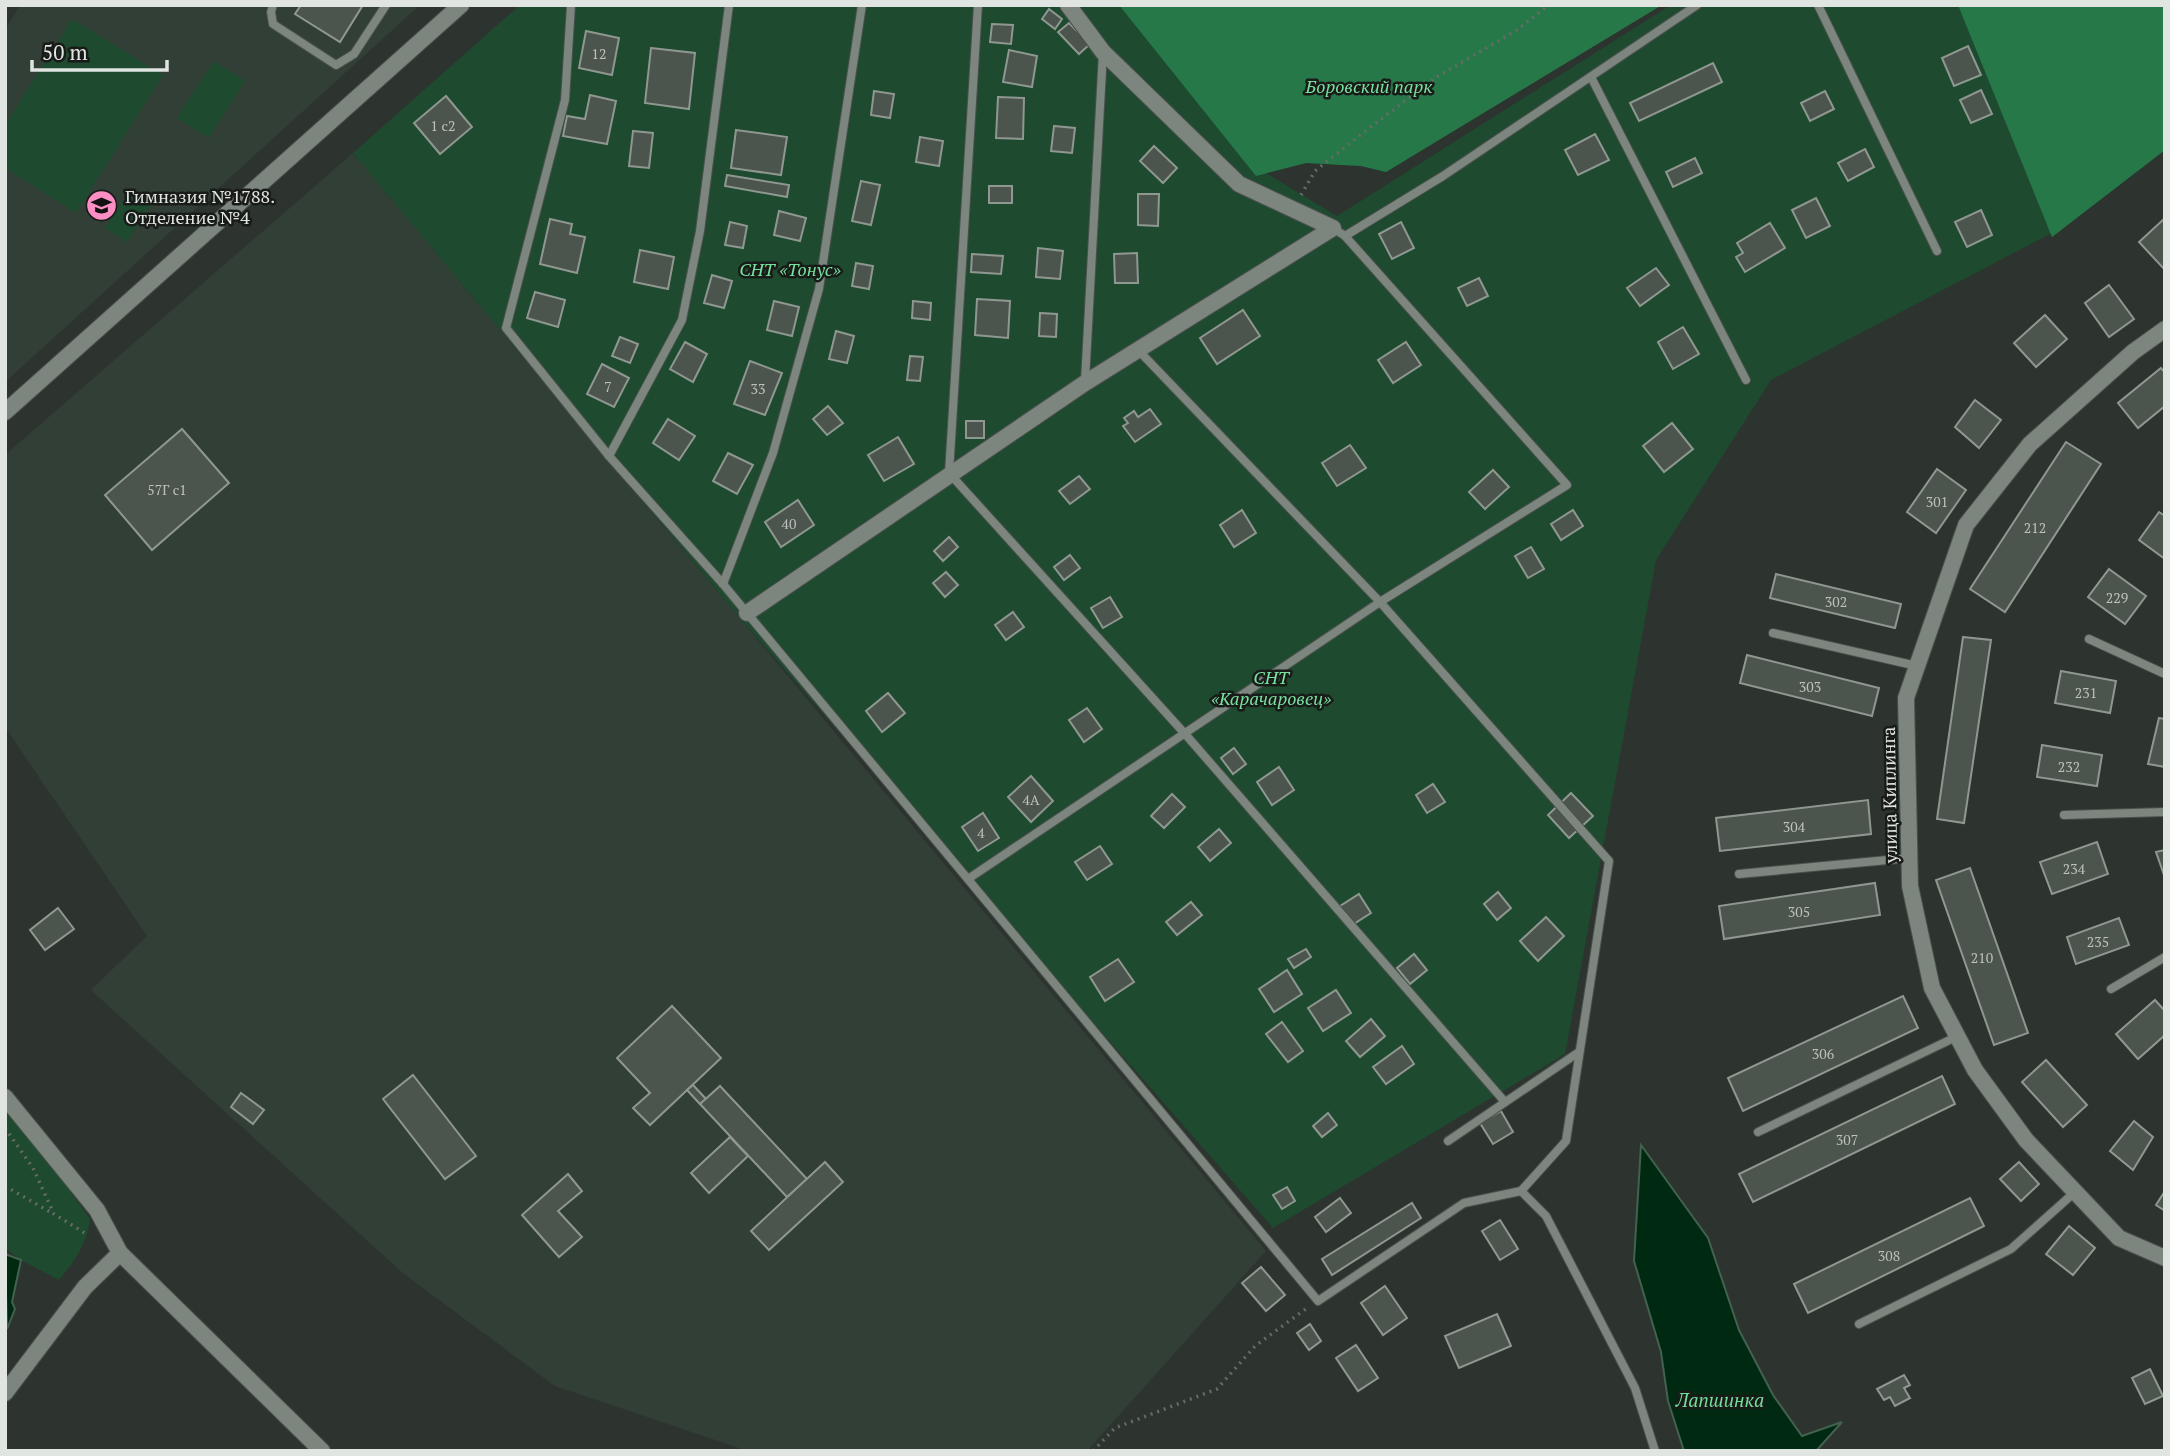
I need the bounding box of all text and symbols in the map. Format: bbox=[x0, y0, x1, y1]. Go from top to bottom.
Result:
scale bar bbox=[32, 28, 166, 72]
text: 50 m bbox=[42, 38, 88, 66]
house number: 12 bbox=[592, 44, 606, 63]
park label: Боровский парк bbox=[1305, 74, 1432, 98]
house number: 1 с2 bbox=[431, 116, 455, 135]
place label: Гимназия №1788. Отделение №4 bbox=[125, 184, 275, 229]
school or university icon: Гимназия №1788. Отделение №4 bbox=[85, 189, 119, 223]
park label: СНТ «Тонус» bbox=[739, 257, 842, 281]
house number: 7 bbox=[604, 377, 612, 396]
house number: 33 bbox=[751, 379, 765, 398]
house number: 57Г с1 bbox=[147, 480, 187, 499]
house number: 301 bbox=[1926, 492, 1948, 511]
house number: 40 bbox=[782, 514, 796, 533]
house number: 212 bbox=[2024, 518, 2046, 537]
house number: 229 bbox=[2106, 588, 2128, 607]
house number: 302 bbox=[1825, 592, 1847, 611]
park label: СНТ «Карачаровец» bbox=[1211, 665, 1332, 710]
house number: 303 bbox=[1799, 677, 1821, 696]
house number: 231 bbox=[2075, 683, 2097, 702]
street label: улица Киплинга bbox=[1876, 727, 1902, 864]
house number: 232 bbox=[2058, 757, 2080, 776]
house number: 4А bbox=[1022, 790, 1040, 809]
house number: 304 bbox=[1783, 817, 1806, 836]
house number: 4 bbox=[977, 823, 985, 842]
house number: 234 bbox=[2063, 859, 2086, 878]
house number: 305 bbox=[1788, 902, 1810, 921]
house number: 235 bbox=[2087, 932, 2109, 951]
house number: 210 bbox=[1971, 948, 1993, 967]
house number: 306 bbox=[1812, 1044, 1835, 1063]
house number: 307 bbox=[1836, 1130, 1858, 1149]
house number: 308 bbox=[1878, 1246, 1900, 1265]
water label: Лапшинка bbox=[1675, 1387, 1764, 1412]

